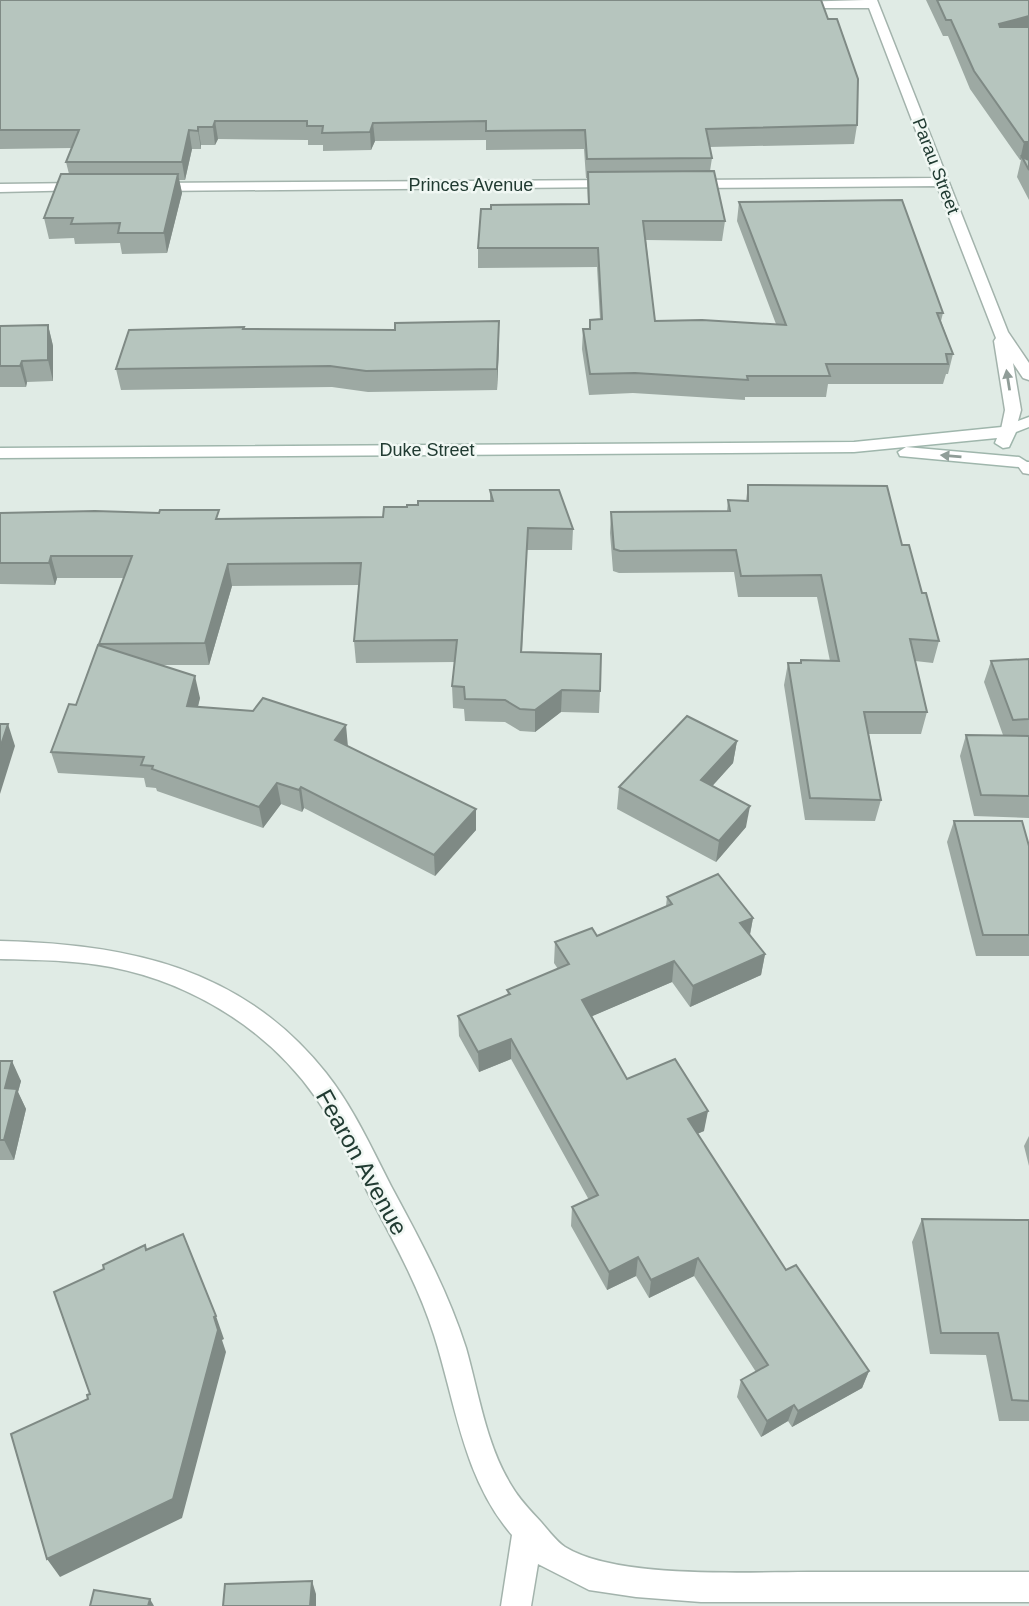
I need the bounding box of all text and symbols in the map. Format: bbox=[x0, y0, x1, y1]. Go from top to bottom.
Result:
street label: Parau Street bbox=[909, 115, 963, 217]
street label: Princes Avenue bbox=[409, 175, 533, 195]
one-way arrow bbox=[1002, 369, 1013, 391]
street label: Duke Street bbox=[379, 440, 475, 460]
one-way arrow bbox=[940, 451, 962, 462]
street label: Fearon Avenue bbox=[311, 1084, 413, 1240]

